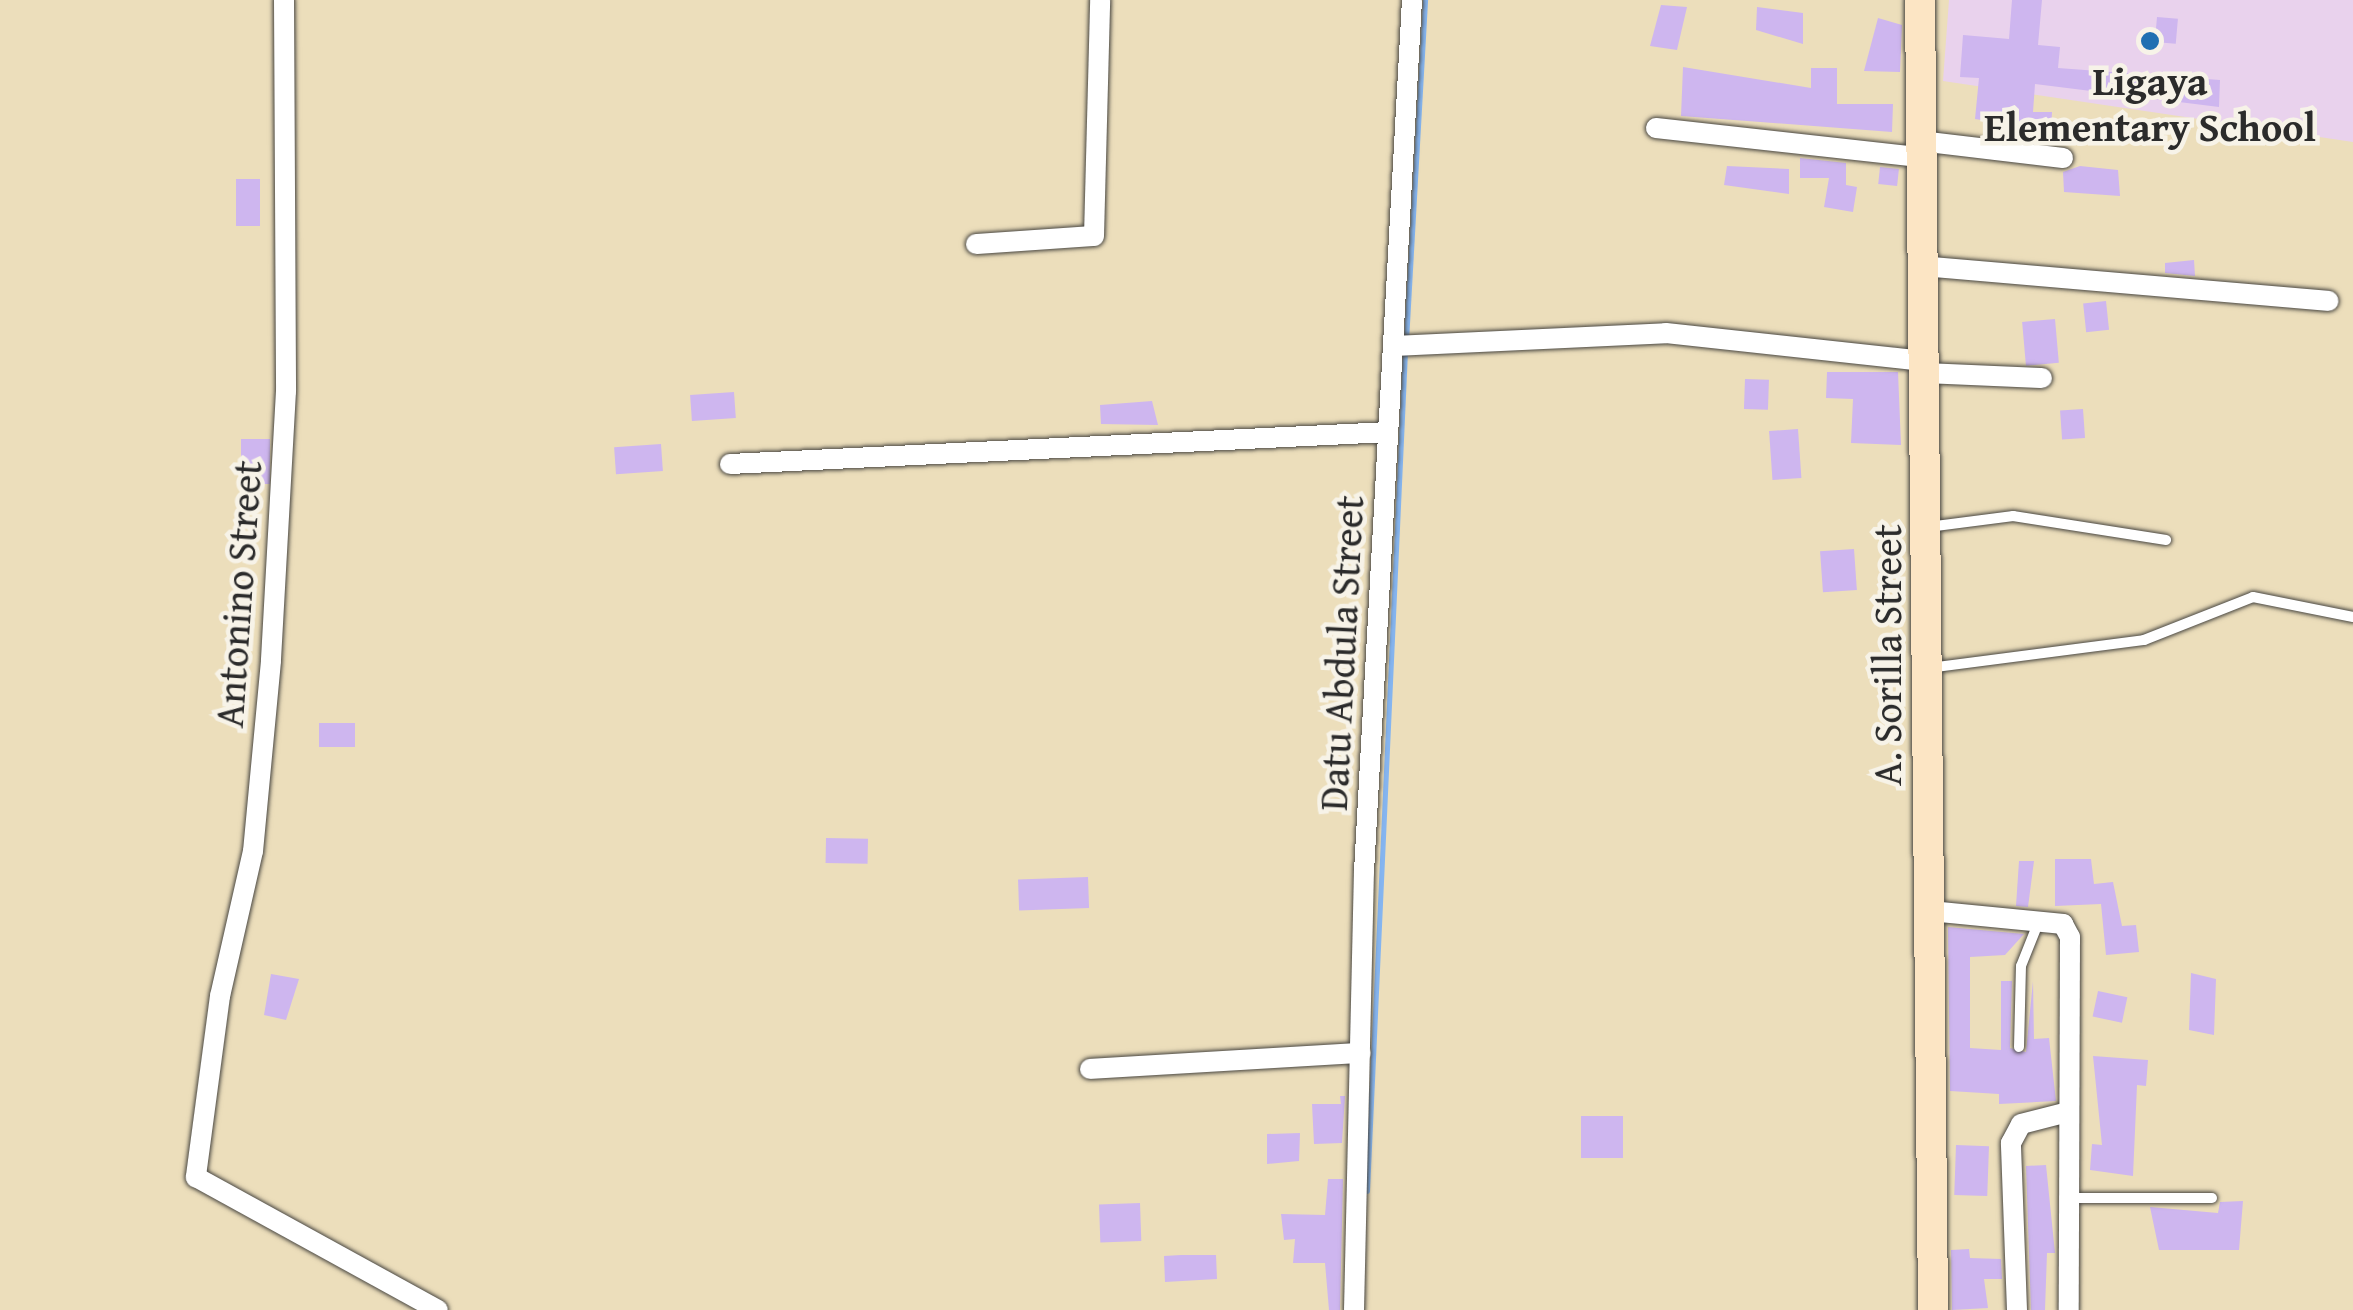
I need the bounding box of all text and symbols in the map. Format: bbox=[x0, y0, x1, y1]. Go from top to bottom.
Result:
marker: Ligaya Elementary School bbox=[2139, 30, 2161, 52]
place label: Ligaya Elementary School bbox=[1984, 57, 2316, 151]
street label: Antonino Street bbox=[205, 459, 271, 729]
street label: Datu Abdula Street bbox=[1309, 494, 1373, 812]
street label: A. Sorilla Street bbox=[1863, 524, 1911, 786]

